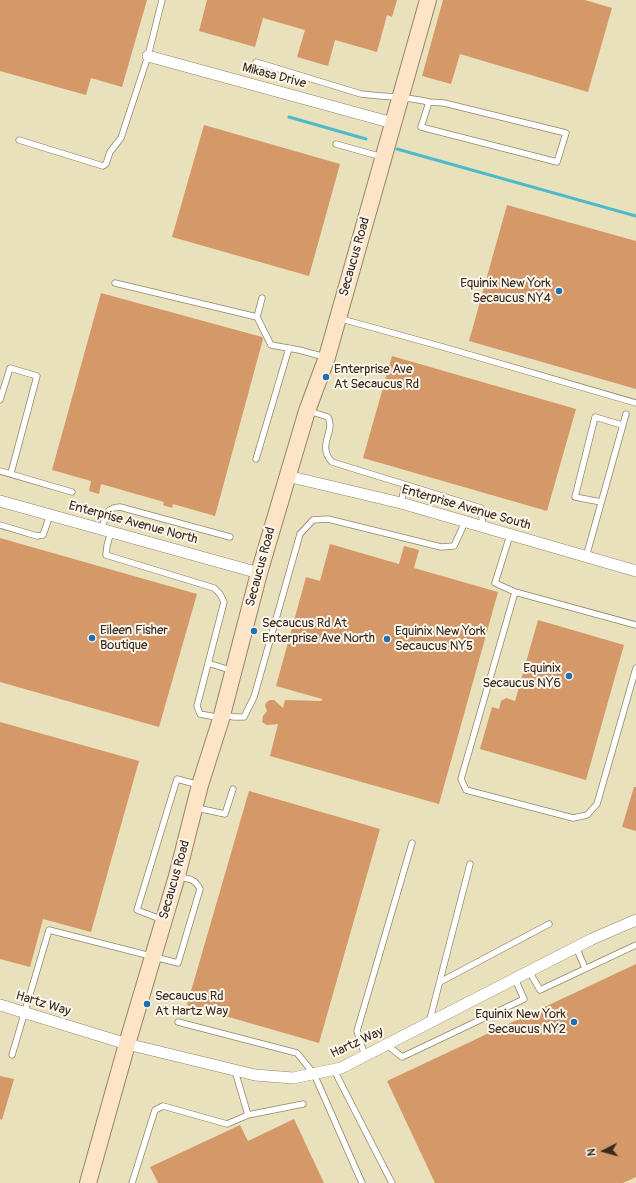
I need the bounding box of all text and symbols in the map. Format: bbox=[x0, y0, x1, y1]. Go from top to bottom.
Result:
street label: Mikasa Drive bbox=[240, 60, 308, 92]
street label: Secaucus Road bbox=[336, 216, 374, 298]
place label: Equinix New York Secaucus NY4 bbox=[460, 276, 551, 307]
marker: Equinix New York Secaucus NY4 bbox=[554, 286, 564, 296]
place label: Enterprise Ave At Secaucus Rd bbox=[334, 362, 419, 393]
marker: Enterprise Ave At Secaucus Rd bbox=[321, 372, 331, 382]
street label: Enterprise Avenue South bbox=[400, 482, 532, 534]
street label: Enterprise Avenue North bbox=[67, 498, 199, 548]
street label: Secaucus Road bbox=[243, 526, 279, 608]
place label: Secaucus Rd At Enterprise Ave North bbox=[262, 616, 375, 647]
place label: Eileen Fisher Boutique bbox=[100, 623, 168, 654]
place label: Equinix New York Secaucus NY5 bbox=[395, 624, 486, 655]
marker: Secaucus Rd At Enterprise Ave North bbox=[249, 626, 259, 636]
marker: Eileen Fisher Boutique bbox=[87, 633, 97, 643]
marker: Equinix New York Secaucus NY5 bbox=[382, 634, 392, 644]
place label: Equinix Secaucus NY6 bbox=[482, 661, 561, 692]
marker: Equinix Secaucus NY6 bbox=[564, 671, 574, 681]
street label: Secaucus Road bbox=[156, 839, 194, 921]
street label: Hartz Way bbox=[14, 988, 72, 1020]
place label: Secaucus Rd At Hartz Way bbox=[155, 989, 228, 1020]
marker: Secaucus Rd At Hartz Way bbox=[142, 999, 152, 1009]
place label: Equinix New York Secaucus NY2 bbox=[475, 1007, 566, 1038]
marker: Equinix New York Secaucus NY2 bbox=[569, 1017, 579, 1027]
street label: Hartz Way bbox=[328, 1024, 386, 1062]
north arrow bbox=[584, 1131, 624, 1171]
text: N bbox=[585, 1148, 598, 1157]

